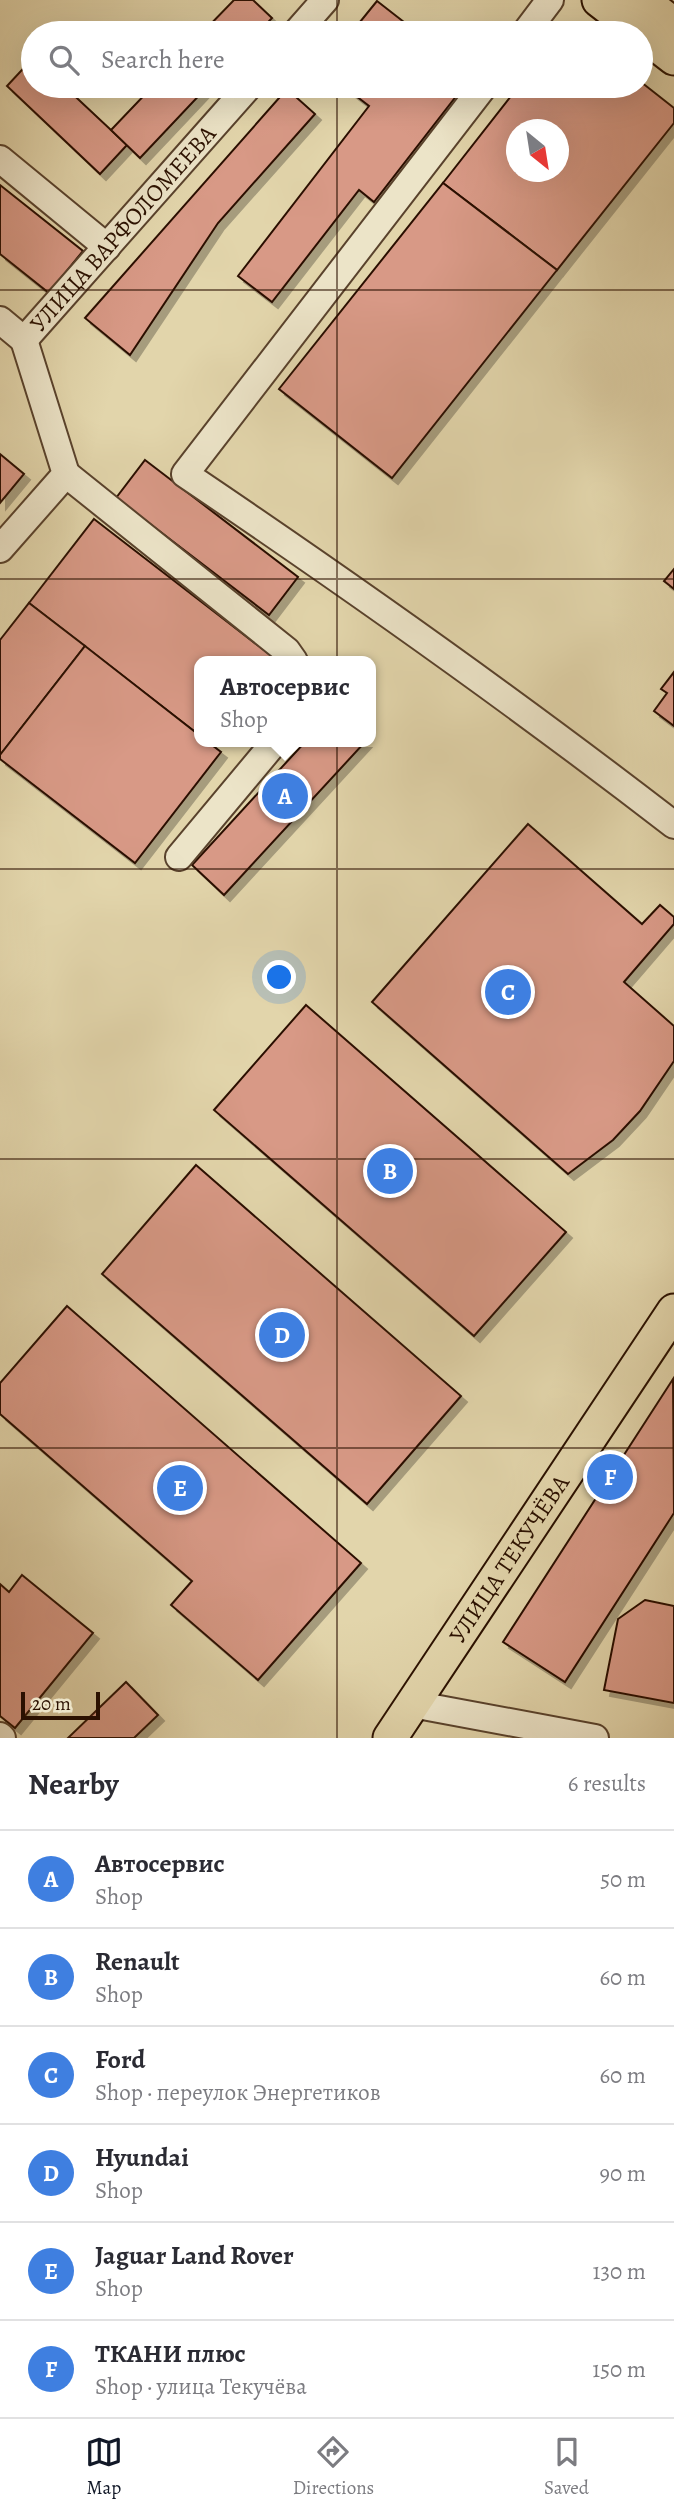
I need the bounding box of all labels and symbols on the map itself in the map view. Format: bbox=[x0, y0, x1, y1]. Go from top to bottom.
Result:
street label: УЛИЦА ВАРФОЛОМЕЕВА bbox=[23, 118, 224, 339]
north arrow bbox=[506, 119, 569, 182]
pin: A bbox=[262, 770, 308, 822]
your location bbox=[262, 960, 296, 994]
pin: C bbox=[485, 966, 531, 1018]
pin: B bbox=[367, 1145, 413, 1197]
pin: D bbox=[259, 1309, 305, 1361]
pin: F bbox=[587, 1451, 633, 1503]
pin: E bbox=[157, 1462, 203, 1514]
street label: УЛИЦА ТЕКУЧЁВА bbox=[442, 1468, 577, 1649]
scale bar bbox=[21, 1689, 100, 1721]

